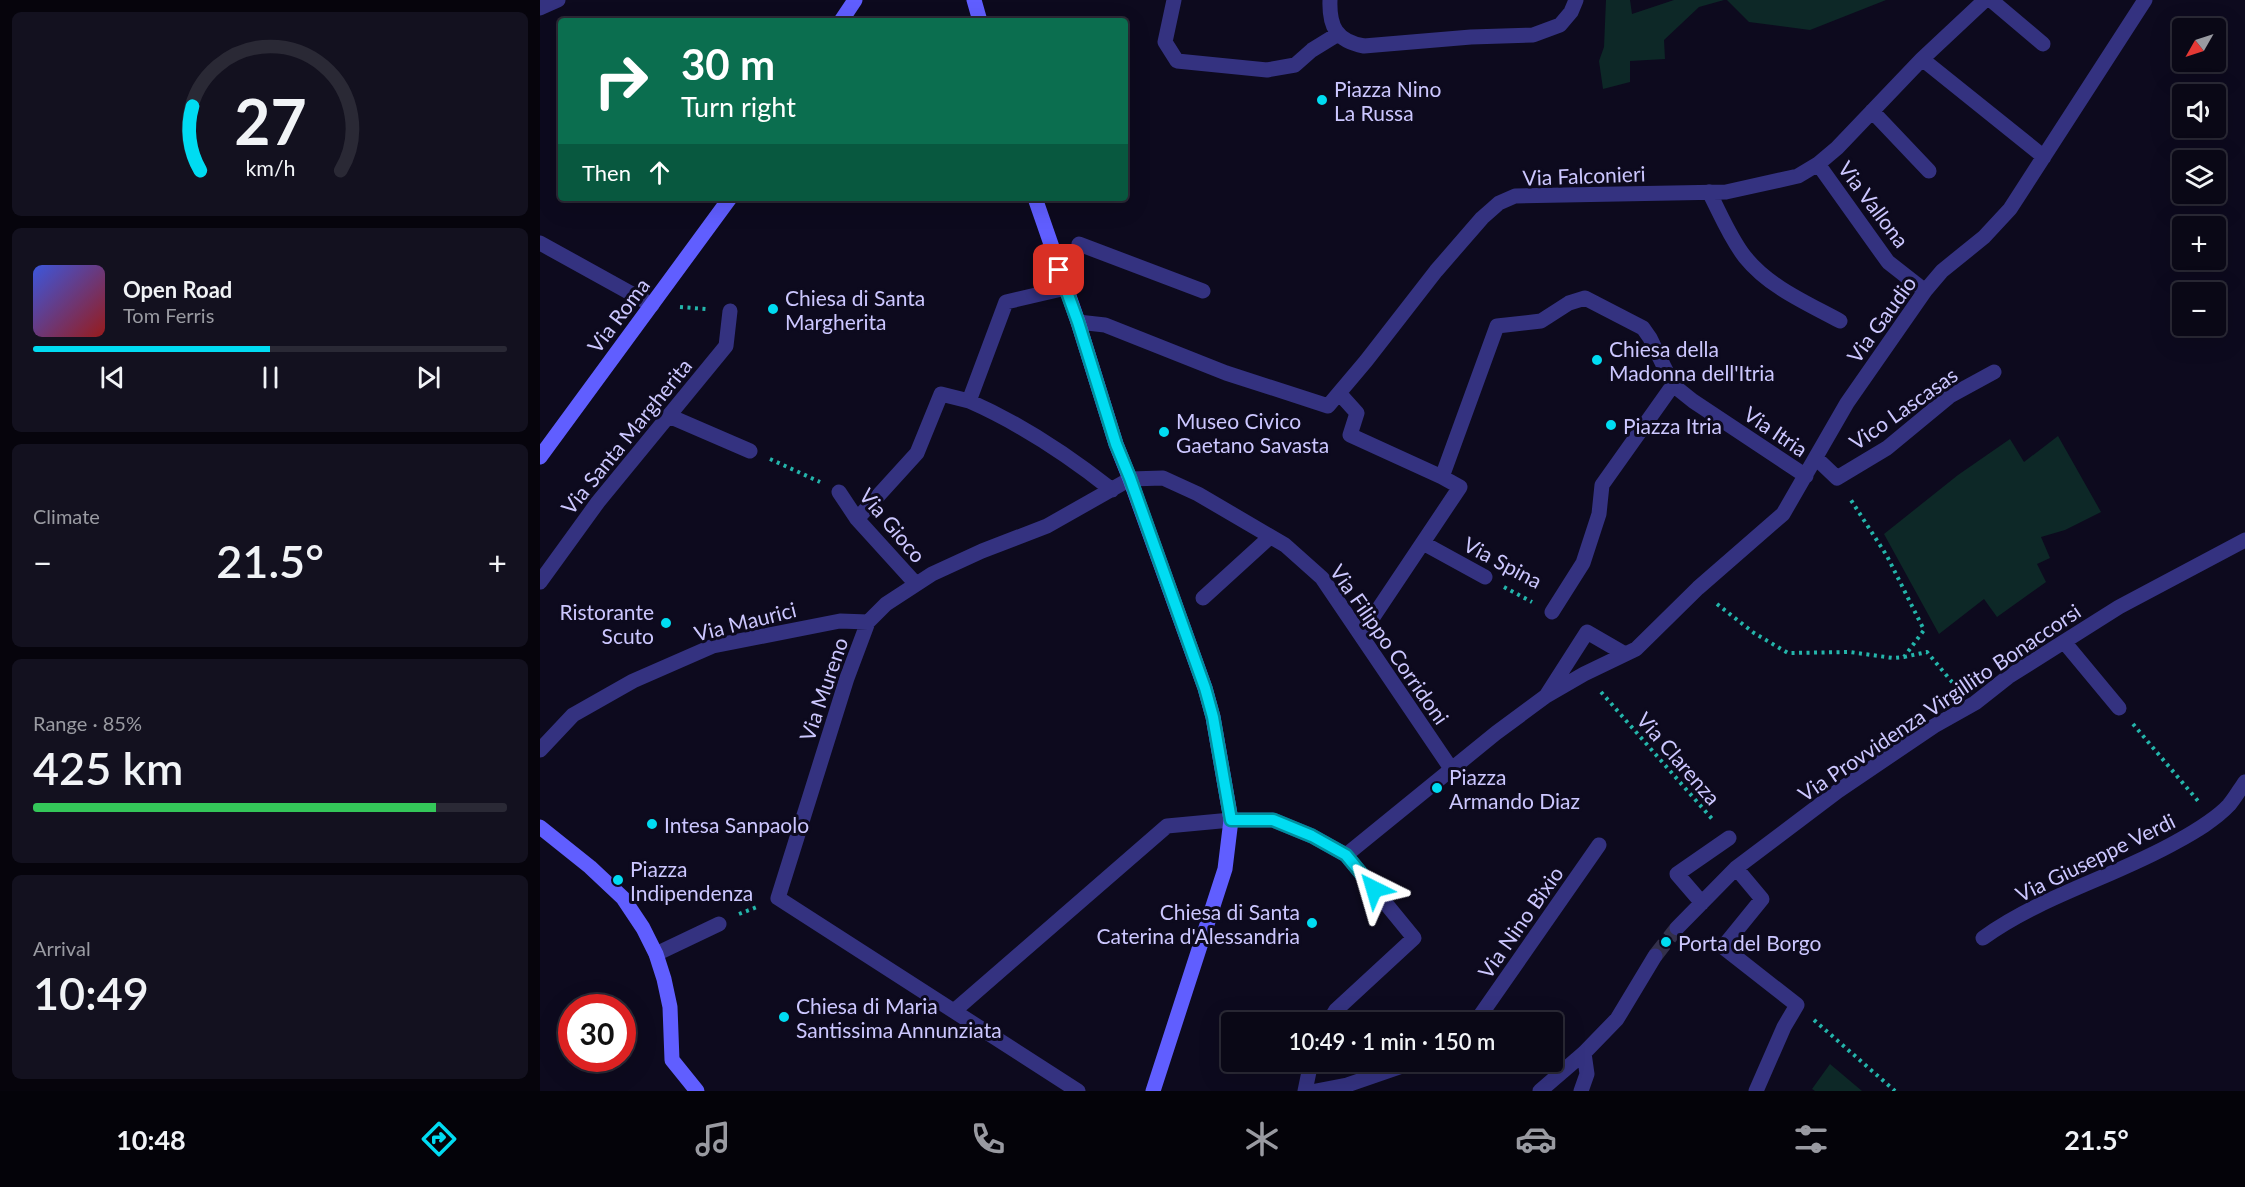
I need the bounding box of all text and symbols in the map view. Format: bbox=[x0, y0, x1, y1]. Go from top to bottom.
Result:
north arrow bbox=[2172, 18, 2226, 72]
map controls bbox=[2172, 18, 2226, 336]
text: 30 m bbox=[681, 39, 775, 89]
icon: right bbox=[582, 42, 660, 120]
place label: Piazza Nino La Russa bbox=[1334, 76, 1441, 125]
text: 27 bbox=[234, 83, 306, 158]
button: sound bbox=[2172, 84, 2226, 138]
text: Turn right bbox=[681, 90, 796, 123]
marker: Piazza Nino La Russa bbox=[1315, 93, 1329, 107]
button: layers bbox=[2172, 150, 2226, 204]
text: km/h bbox=[245, 155, 295, 181]
icon: ahead bbox=[643, 156, 676, 189]
street label: Via Vallona bbox=[1834, 156, 1914, 252]
text: Then bbox=[582, 159, 631, 186]
street label: Via Falconieri bbox=[1522, 160, 1646, 190]
button: + bbox=[2172, 216, 2226, 270]
pin bbox=[1033, 244, 1084, 295]
icon: arrive bbox=[1042, 253, 1075, 286]
street label: Via Gaudio bbox=[1841, 271, 1921, 367]
street label: Via Roma bbox=[582, 273, 654, 357]
text: Open Road bbox=[123, 276, 232, 303]
button: − bbox=[2172, 282, 2226, 336]
place label: Chiesa di Santa Margherita bbox=[785, 285, 925, 334]
marker: Chiesa di Santa Margherita bbox=[766, 302, 780, 316]
text: Tom Ferris bbox=[123, 303, 214, 327]
place label: Chiesa della Madonna dell'Itria bbox=[1609, 336, 1775, 385]
street label: Via Santa Margherita bbox=[556, 353, 696, 519]
marker: Chiesa della Madonna dell'Itria bbox=[1590, 353, 1604, 367]
icon: previous bbox=[96, 361, 129, 394]
icon: pause bbox=[254, 361, 287, 394]
icon: next bbox=[412, 361, 445, 394]
street label: Vico Lascasas bbox=[1844, 362, 1962, 454]
street label: Via Itria bbox=[1739, 401, 1813, 461]
place label: Museo Civico Gaetano Savasta bbox=[1176, 408, 1329, 457]
place label: Piazza Itria bbox=[1623, 413, 1722, 438]
marker: Piazza Itria bbox=[1604, 418, 1618, 432]
marker: Museo Civico Gaetano Savasta bbox=[1157, 425, 1171, 439]
street label: Via Gioco bbox=[855, 483, 931, 567]
text: Climate bbox=[33, 504, 100, 528]
street label: Via Spina bbox=[1460, 531, 1546, 593]
text: 21.5° bbox=[216, 534, 324, 588]
text: − bbox=[33, 542, 52, 582]
text: + bbox=[488, 542, 507, 582]
street label: Via Filippo Corridoni bbox=[1325, 559, 1455, 729]
street label: Via Maurici bbox=[691, 596, 799, 646]
street label: Via Provvidenza Virgillito Bonaccorsi bbox=[1793, 598, 2085, 806]
place label: Ristorante Scuto bbox=[559, 599, 654, 648]
marker: Ristorante Scuto bbox=[659, 616, 673, 630]
street label: Via Mureno bbox=[794, 634, 852, 744]
street label: Via Clarenza bbox=[1632, 707, 1726, 809]
text: Range · 85% bbox=[33, 711, 142, 735]
text: 425 km bbox=[33, 741, 183, 795]
place label: Piazza Armando Diaz bbox=[1449, 764, 1580, 813]
marker: Piazza Armando Diaz bbox=[1430, 781, 1444, 795]
street label: Via Giuseppe Verdi bbox=[2011, 808, 2179, 906]
place label: Intesa Sanpaolo bbox=[664, 812, 809, 837]
marker: Intesa Sanpaolo bbox=[645, 817, 659, 831]
place label: Piazza Indipendenza bbox=[630, 856, 753, 905]
position arrow bbox=[1342, 857, 1406, 921]
street label: Via Nino Bixio bbox=[1472, 861, 1568, 983]
marker: Piazza Indipendenza bbox=[611, 873, 625, 887]
place label: Chiesa di Santa Caterina d'Alessandria bbox=[1097, 899, 1300, 948]
marker: Chiesa di Santa Caterina d'Alessandria bbox=[1305, 916, 1319, 930]
place label: Porta del Borgo bbox=[1678, 930, 1822, 955]
marker: Porta del Borgo bbox=[1659, 935, 1673, 949]
text: Arrival bbox=[33, 936, 91, 960]
text: 10:49 bbox=[33, 966, 149, 1020]
place label: Chiesa di Maria Santissima Annunziata bbox=[796, 993, 1002, 1042]
speed limit sign: 30 bbox=[558, 994, 636, 1072]
marker: Chiesa di Maria Santissima Annunziata bbox=[777, 1010, 791, 1024]
text: 10:49 · 1 min · 150 m bbox=[1289, 1028, 1495, 1055]
icon: directions bbox=[418, 1118, 460, 1160]
icon: music bbox=[692, 1118, 734, 1160]
icon: phone bbox=[967, 1118, 1009, 1160]
icon: climate bbox=[1241, 1118, 1283, 1160]
icon: car bbox=[1515, 1118, 1557, 1160]
icon: filters bbox=[1790, 1118, 1832, 1160]
text: 10:48 bbox=[116, 1123, 186, 1156]
text: 21.5° bbox=[2064, 1123, 2129, 1156]

